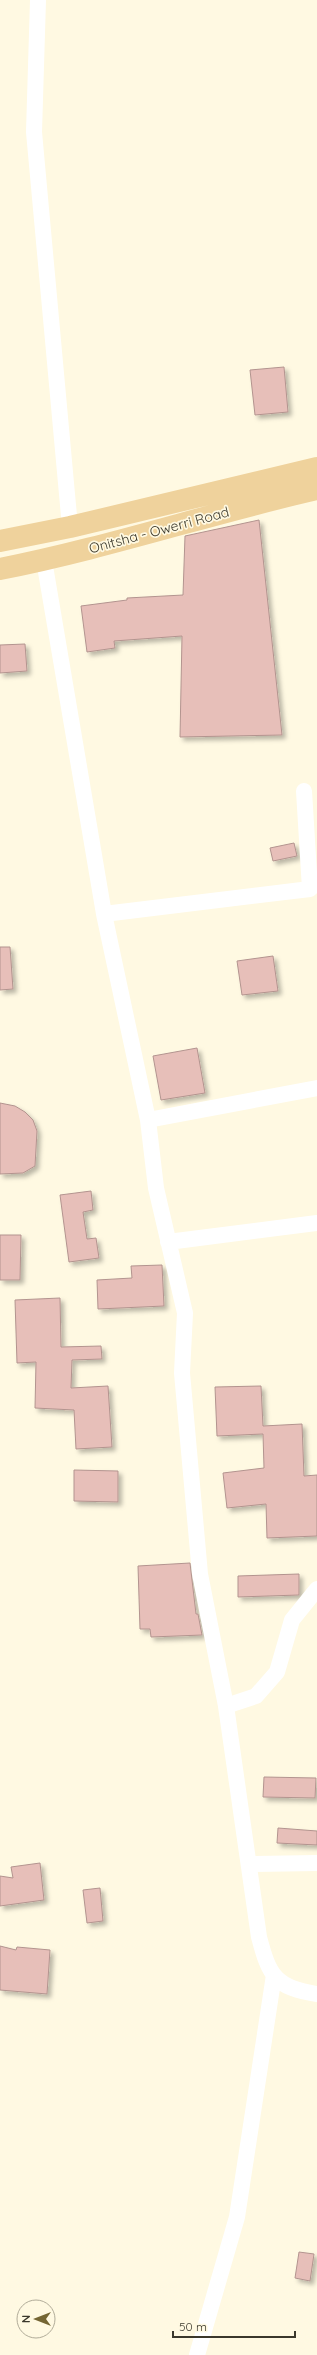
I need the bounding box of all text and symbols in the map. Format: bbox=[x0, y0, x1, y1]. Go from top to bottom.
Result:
street label: Onitsha - Owerri Road bbox=[87, 503, 231, 557]
north arrow bbox=[16, 2299, 56, 2339]
scale bar bbox=[173, 2313, 295, 2339]
text: N bbox=[19, 2315, 33, 2323]
text: 50 m bbox=[179, 2319, 207, 2334]

